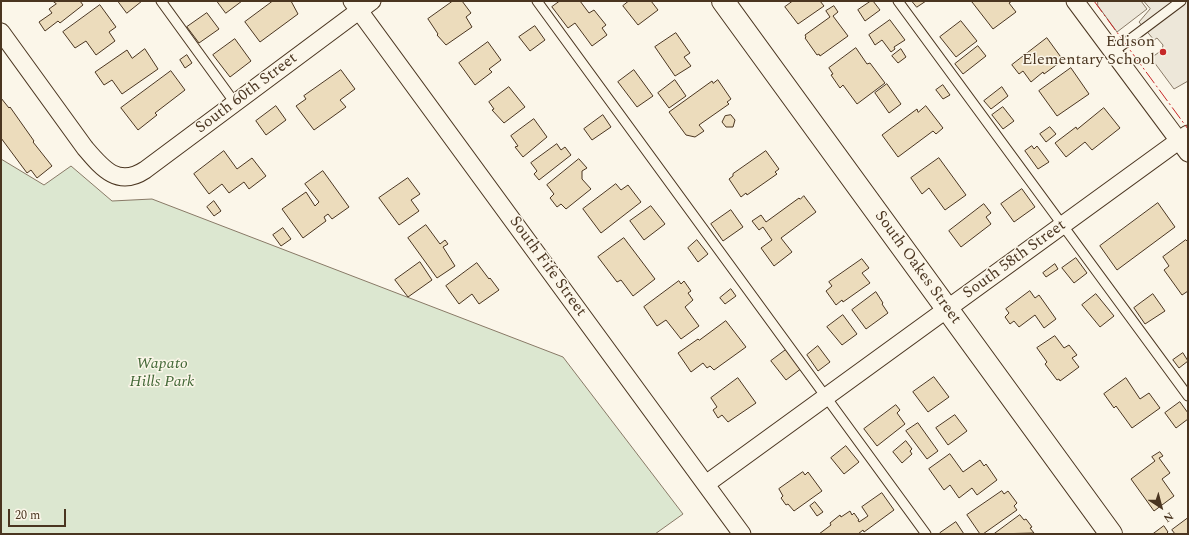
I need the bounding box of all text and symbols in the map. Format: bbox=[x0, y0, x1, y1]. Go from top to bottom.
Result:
place label: Edison Elementary School bbox=[1022, 33, 1155, 71]
marker: Edison Elementary School bbox=[1158, 47, 1168, 57]
street label: South 60th Street bbox=[192, 50, 302, 138]
street label: South Oakes Street bbox=[869, 208, 965, 328]
street label: South Fife Street bbox=[504, 213, 590, 321]
street label: South 58th Street bbox=[960, 216, 1070, 304]
park label: Wapato Hills Park bbox=[129, 355, 195, 393]
north arrow bbox=[1141, 487, 1181, 527]
scale bar bbox=[10, 501, 68, 527]
text: 20 m bbox=[15, 506, 40, 525]
text: N bbox=[1160, 508, 1177, 527]

